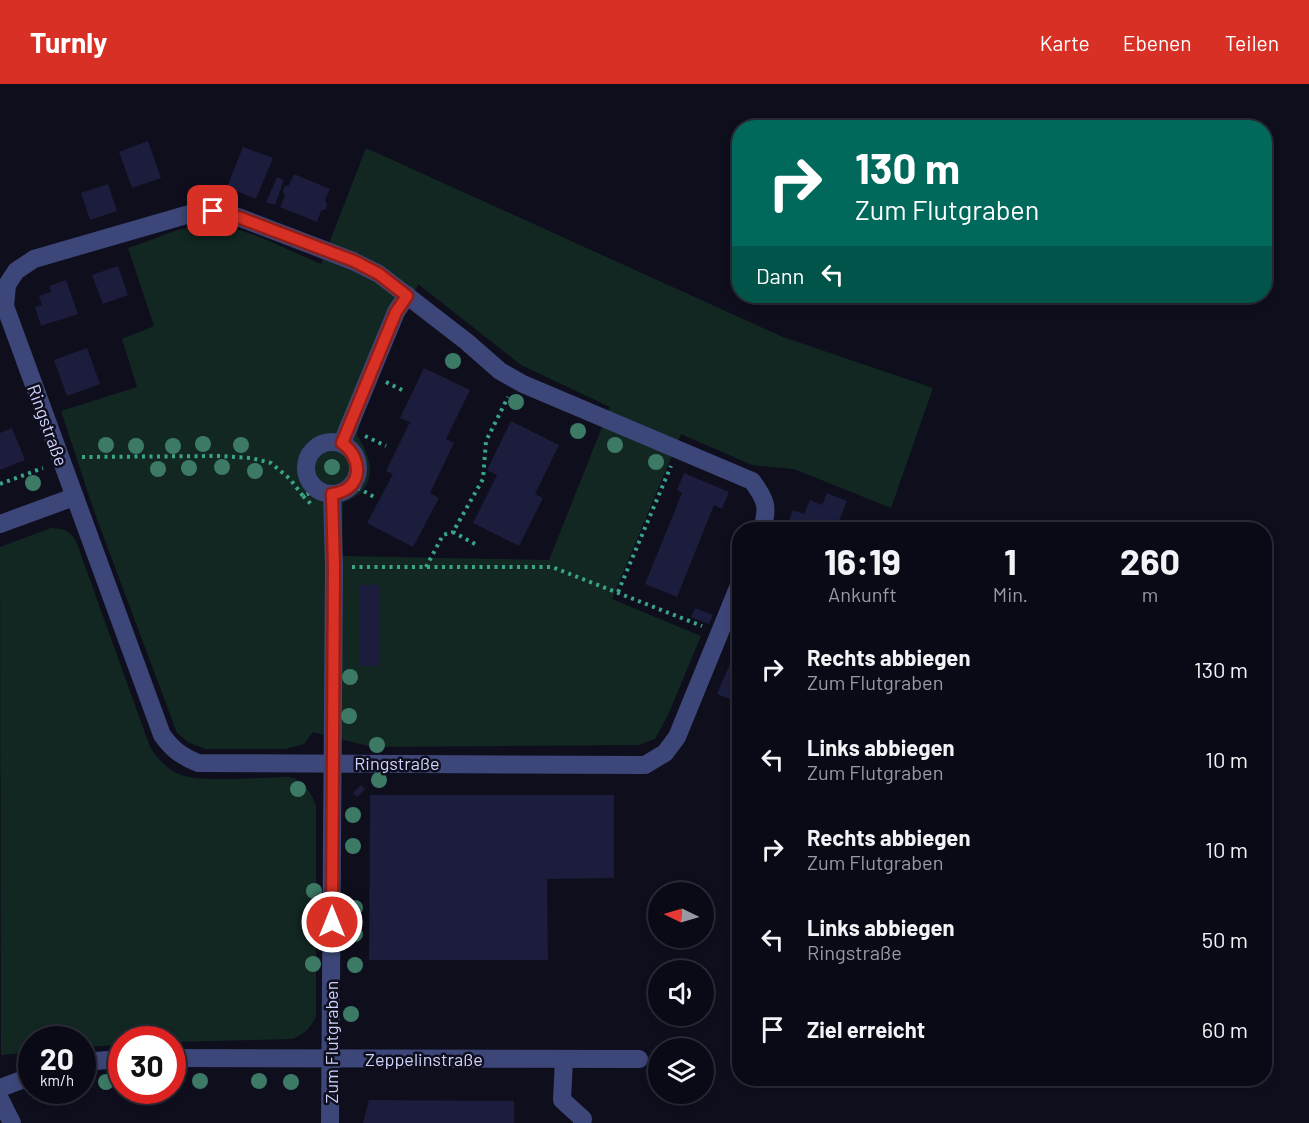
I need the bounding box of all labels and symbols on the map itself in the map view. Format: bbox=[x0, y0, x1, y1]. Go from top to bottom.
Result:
pin bbox=[187, 185, 238, 236]
street label: Ringstraße bbox=[23, 381, 73, 469]
street label: Ringstraße bbox=[354, 752, 440, 774]
north arrow bbox=[648, 882, 714, 948]
position arrow bbox=[300, 890, 364, 954]
street label: Zum Flutgraben bbox=[320, 981, 342, 1103]
speed limit sign: 30 bbox=[108, 1026, 186, 1104]
street label: Zeppelinstraße bbox=[365, 1048, 483, 1070]

